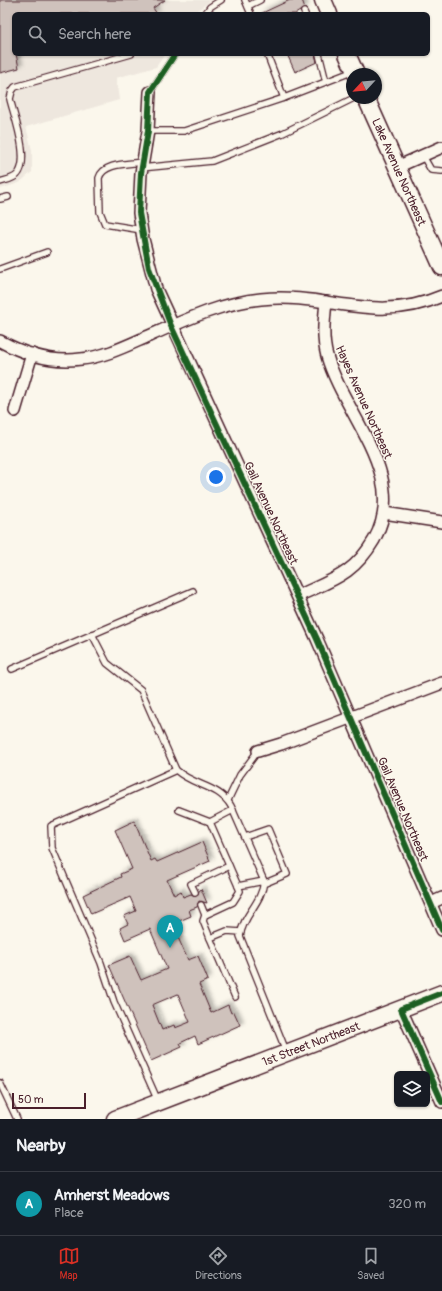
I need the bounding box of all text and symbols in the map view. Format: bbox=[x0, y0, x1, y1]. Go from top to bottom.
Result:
search box bbox=[12, 12, 430, 56]
icon: search bbox=[26, 23, 48, 45]
text: Search here bbox=[58, 25, 131, 44]
north arrow bbox=[346, 68, 382, 104]
street label: Lake Avenue Northeast bbox=[368, 116, 429, 229]
street label: Hayes Avenue Northeast bbox=[332, 343, 395, 461]
street label: Gail Avenue Northeast bbox=[240, 459, 301, 567]
your location bbox=[206, 467, 226, 487]
street label: Gail Avenue Northeast bbox=[374, 755, 431, 864]
pin: A bbox=[157, 915, 183, 948]
street label: 1st Street Northeast bbox=[260, 1019, 362, 1070]
map controls bbox=[394, 1071, 430, 1107]
button: layers bbox=[394, 1071, 430, 1107]
scale bar bbox=[12, 1091, 86, 1110]
text: 50 m bbox=[18, 1093, 44, 1106]
text: Nearby bbox=[16, 1135, 65, 1156]
text: Amherst Meadows bbox=[54, 1186, 170, 1205]
text: A bbox=[25, 1196, 33, 1212]
text: 320 m bbox=[388, 1196, 426, 1212]
text: Place bbox=[54, 1205, 83, 1221]
tab: Map bbox=[58, 1245, 80, 1282]
tab: Directions bbox=[195, 1245, 242, 1282]
tab: Saved bbox=[357, 1245, 384, 1282]

